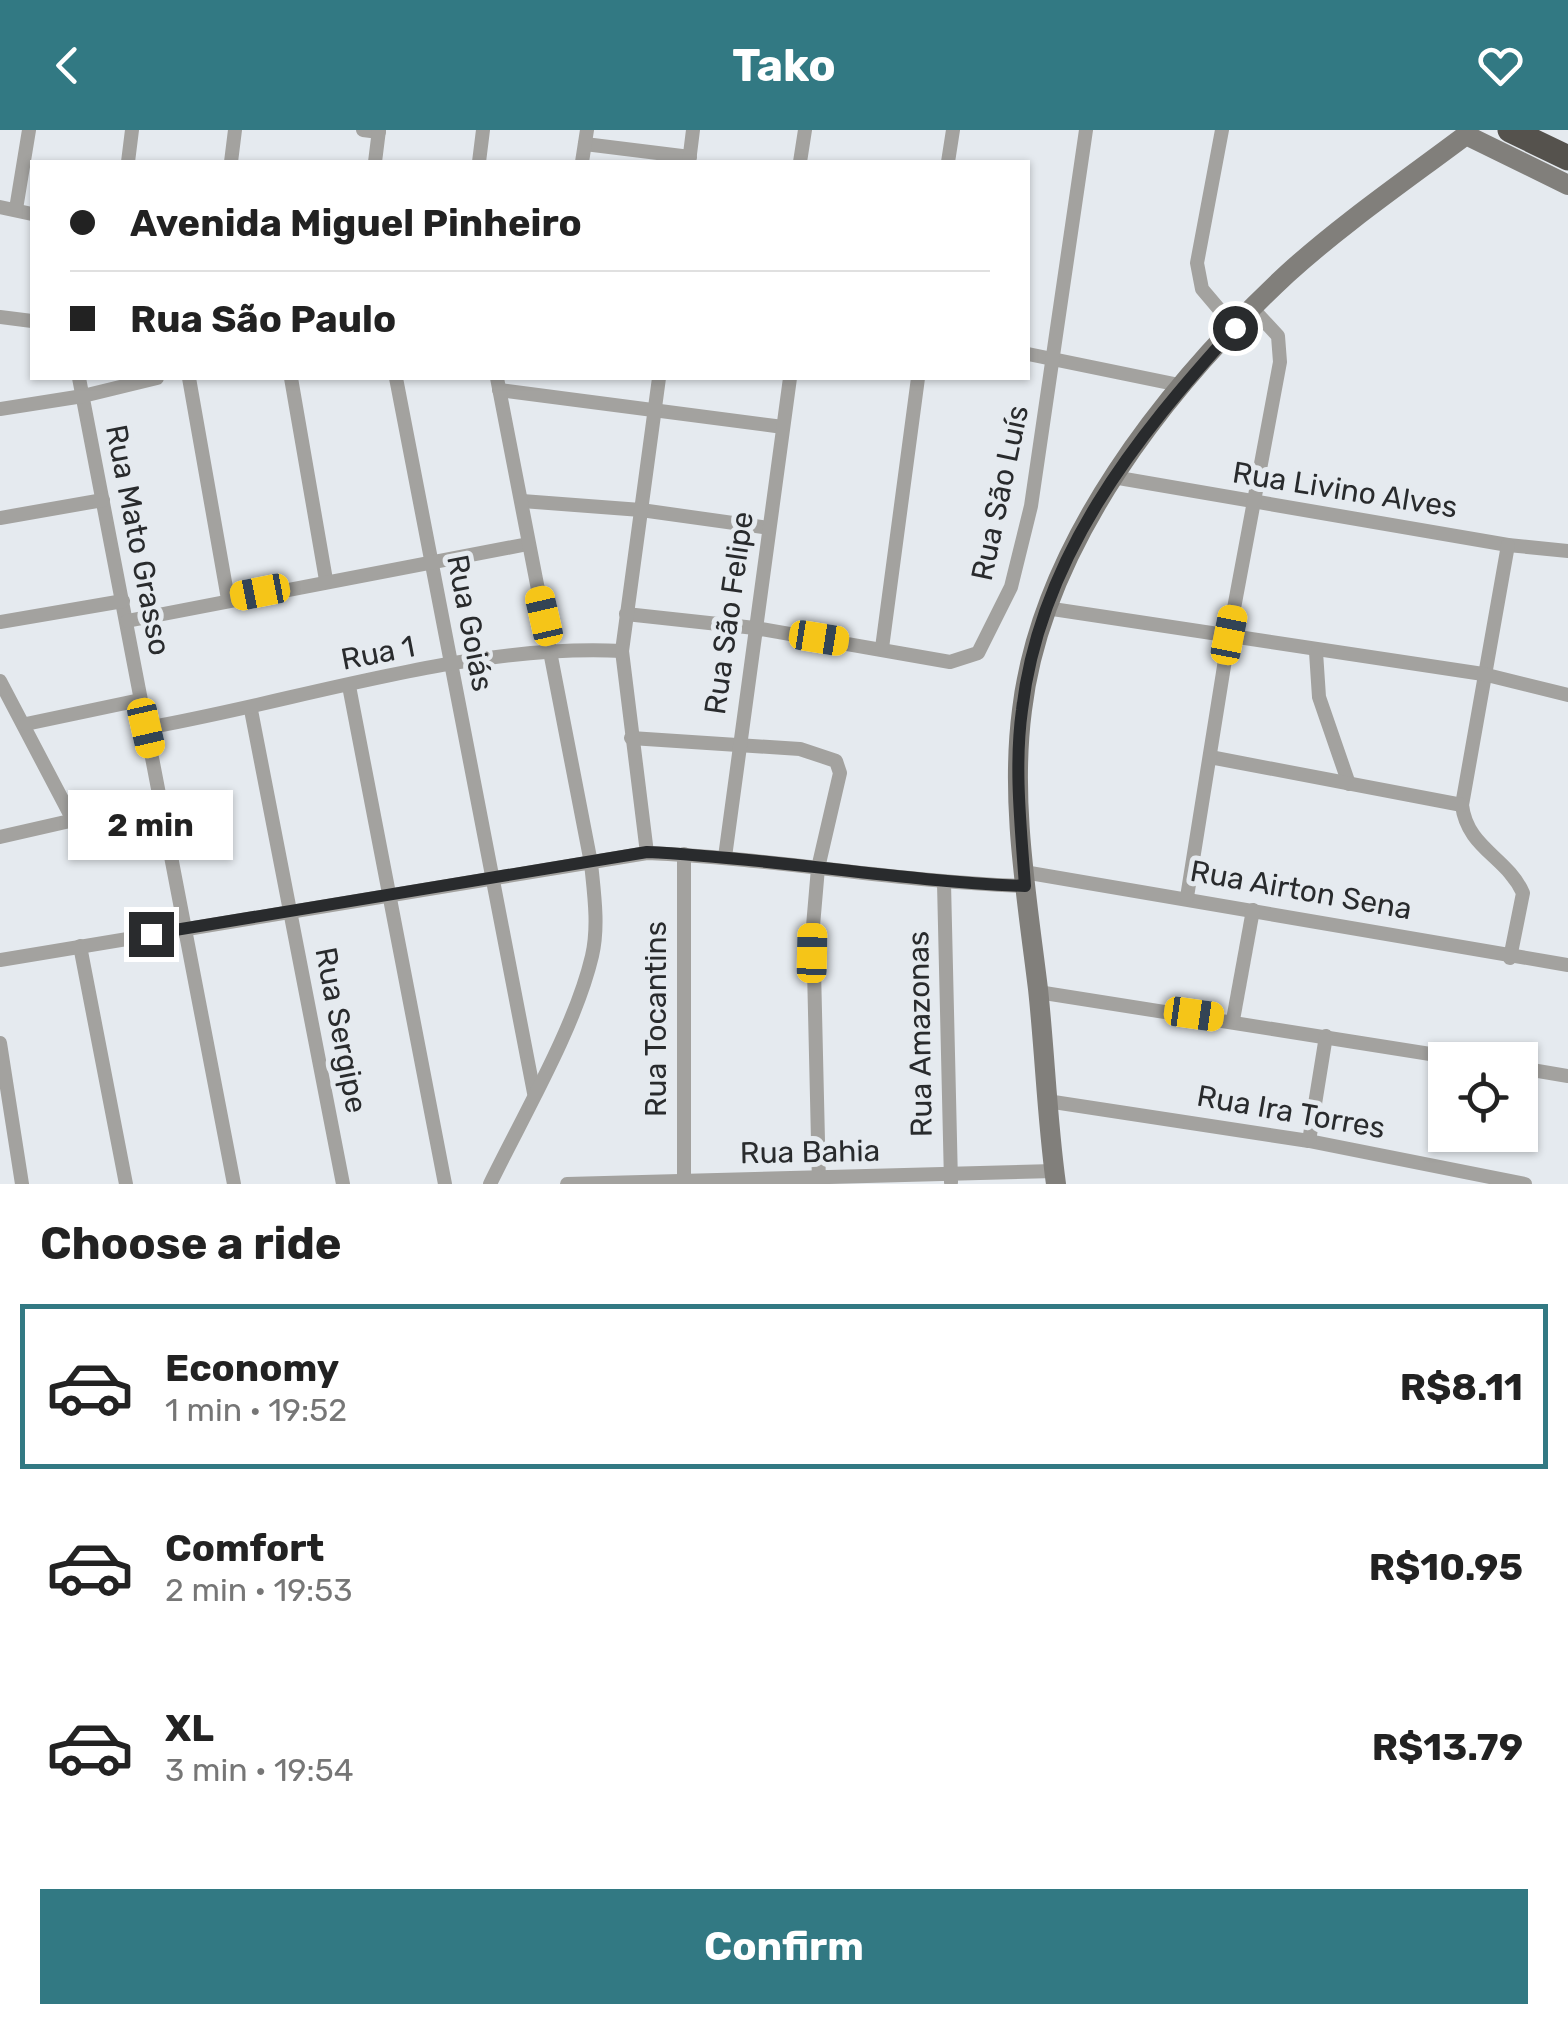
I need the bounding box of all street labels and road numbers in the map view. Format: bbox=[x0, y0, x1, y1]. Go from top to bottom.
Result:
street label: Rua São Luís bbox=[964, 402, 1036, 584]
street label: Rua Mato Grasso bbox=[98, 422, 178, 658]
street label: Rua Livino Alves bbox=[1230, 454, 1460, 526]
street label: Rua São Felipe bbox=[697, 509, 761, 717]
street label: Rua Goiás bbox=[439, 552, 501, 694]
street label: Rua 1 bbox=[338, 628, 418, 678]
street label: Rua Airton Sena bbox=[1187, 853, 1415, 927]
street label: Rua Tocantins bbox=[638, 921, 674, 1117]
street label: Rua Amazonas bbox=[900, 930, 940, 1138]
street label: Rua Sergipe bbox=[307, 944, 375, 1116]
street label: Rua Ira Torres bbox=[1194, 1078, 1388, 1146]
street label: Rua Bahia bbox=[740, 1133, 880, 1171]

